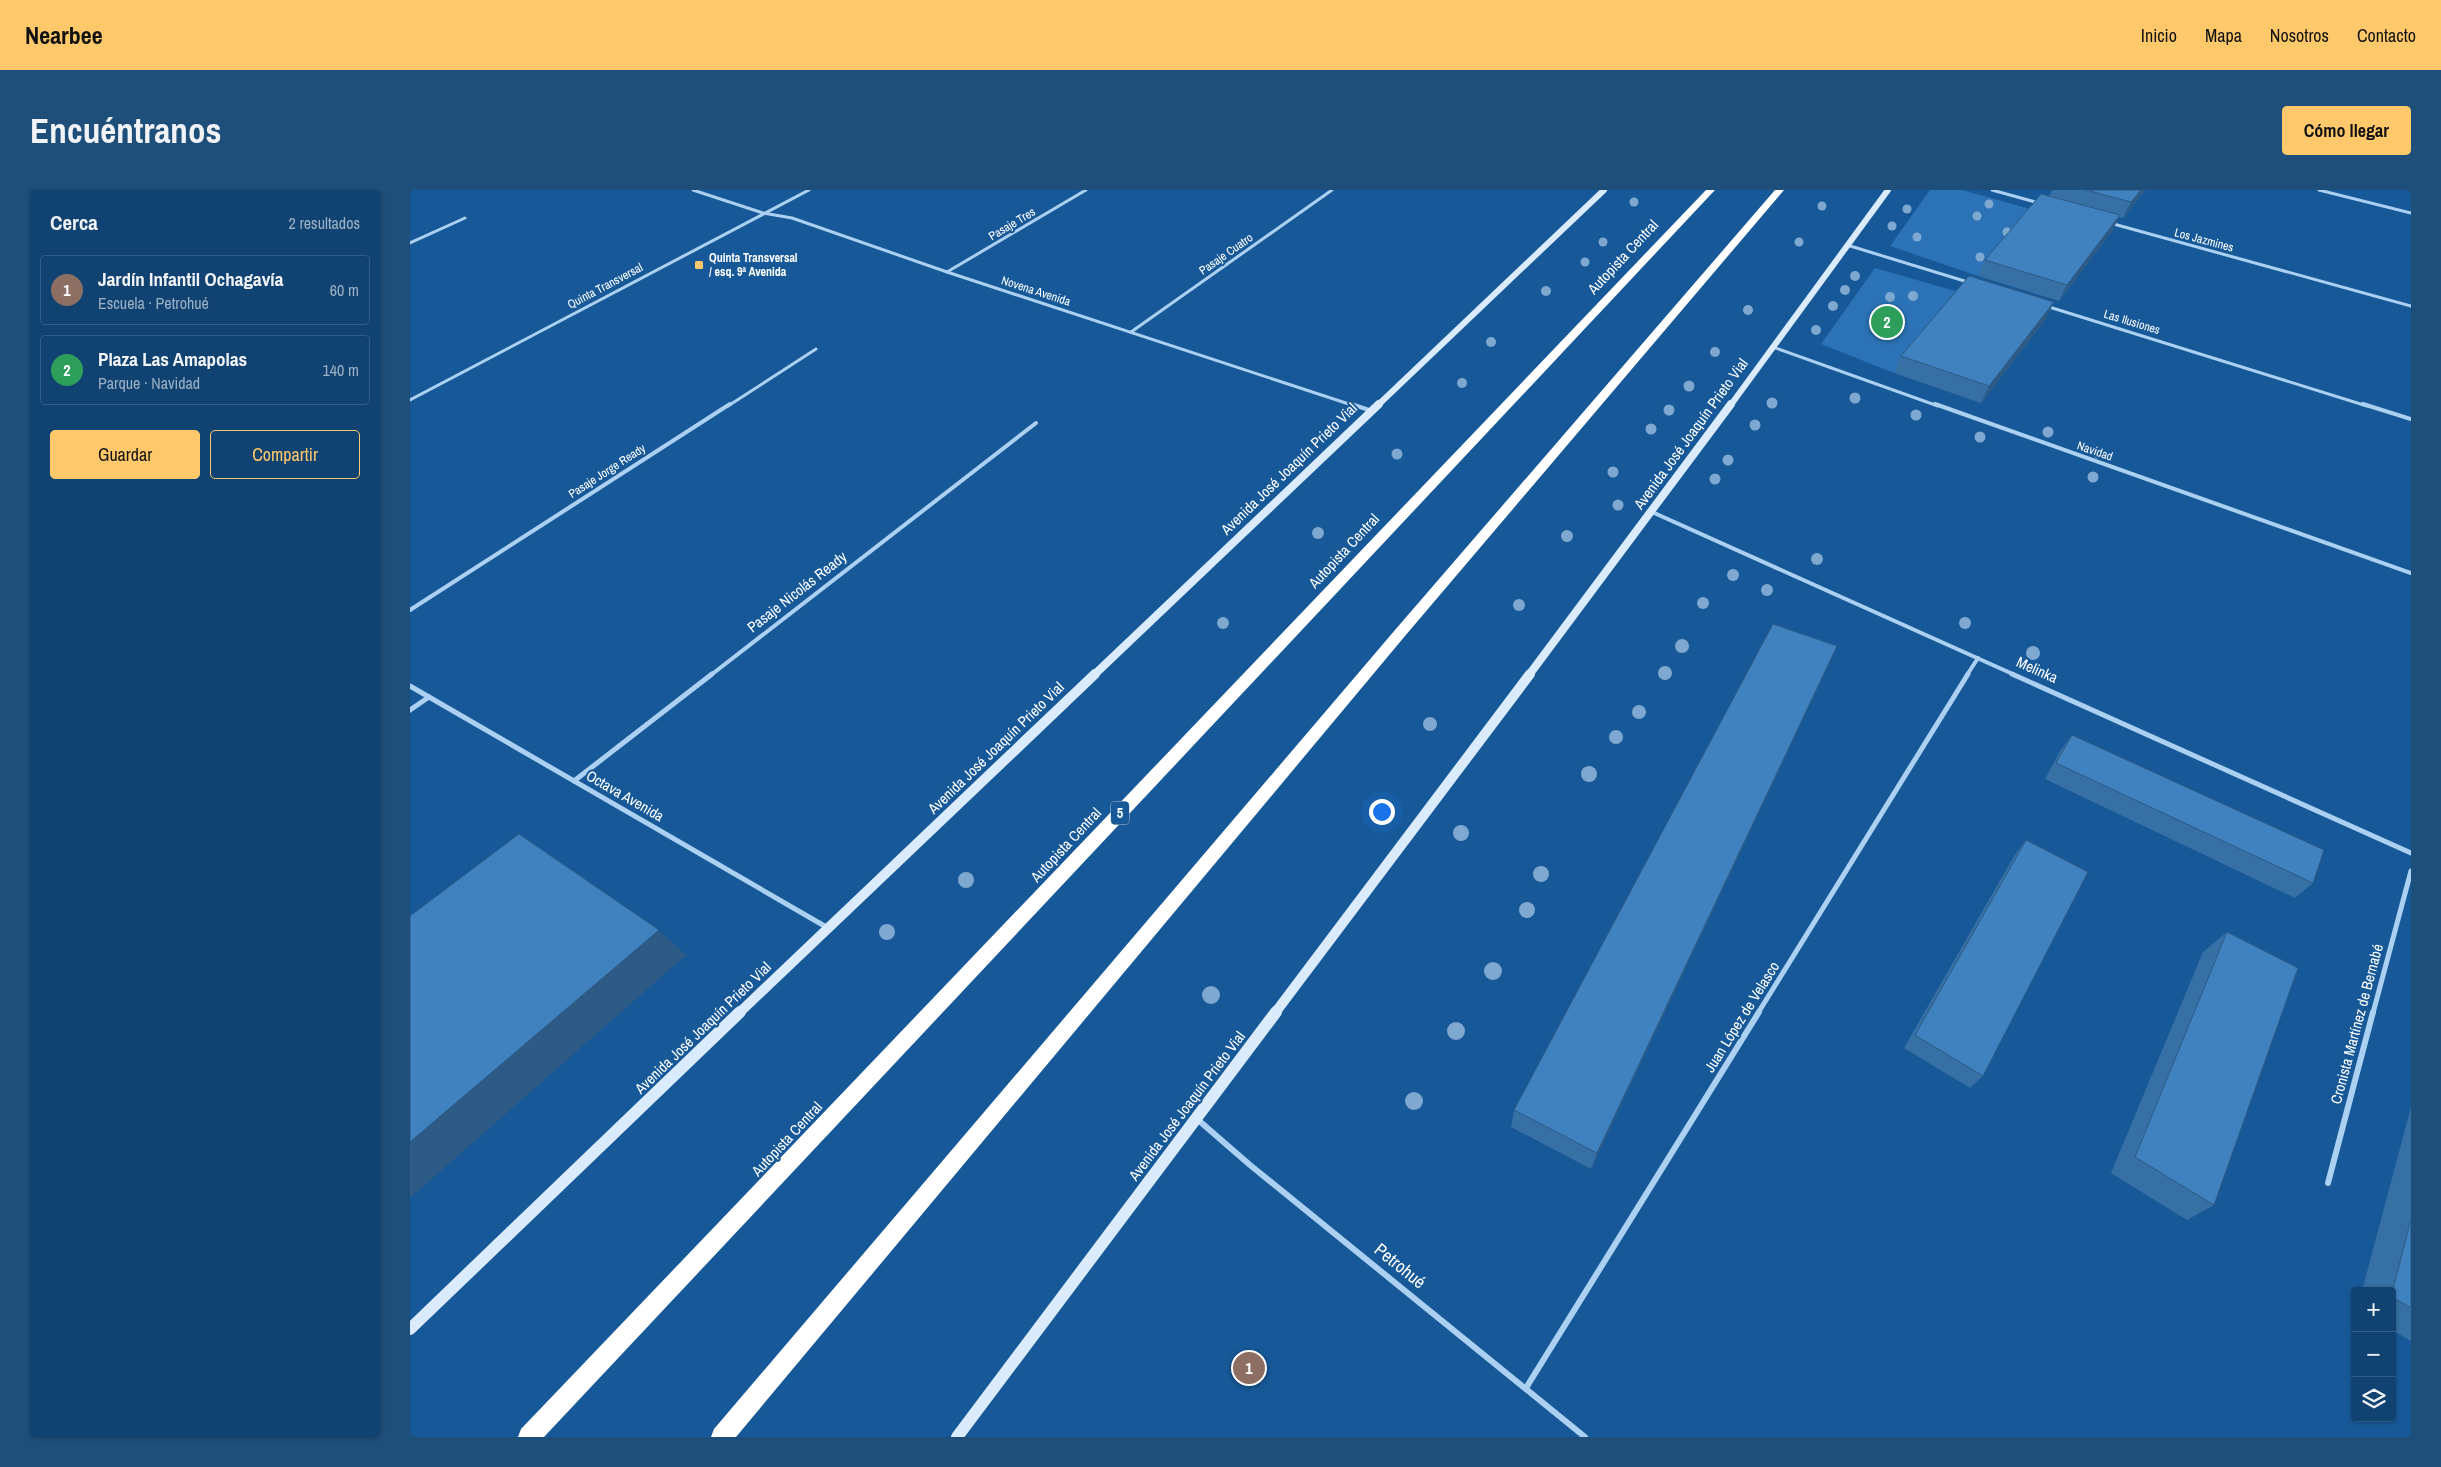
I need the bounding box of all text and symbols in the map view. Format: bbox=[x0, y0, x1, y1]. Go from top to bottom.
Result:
text: Nearbee bbox=[25, 19, 103, 51]
text: Inicio bbox=[2141, 23, 2177, 48]
text: Mapa bbox=[2205, 23, 2242, 48]
text: Nosotros bbox=[2270, 23, 2329, 48]
text: Contacto bbox=[2357, 23, 2416, 48]
button: Cómo llegar bbox=[2282, 106, 2411, 155]
text: Encuéntranos bbox=[30, 107, 221, 154]
street label: Pasaje Tres bbox=[986, 204, 1038, 244]
text: Cerca bbox=[50, 208, 98, 237]
text: 2 resultados bbox=[289, 212, 360, 234]
street label: Autopista Central bbox=[1582, 215, 1663, 299]
street label: Los Jazmines bbox=[2173, 224, 2235, 256]
street label: Pasaje Cuatro bbox=[1196, 230, 1256, 278]
place label: Quinta Transversal / esq. 9ª Avenida bbox=[709, 250, 798, 280]
street label: Quinta Transversal bbox=[565, 259, 645, 313]
marker: Quinta Transversal / esq. 9ª Avenida bbox=[693, 259, 705, 271]
text: Jardín Infantil Ochagavía bbox=[98, 266, 283, 292]
street label: Novena Avenida bbox=[999, 272, 1073, 310]
text: 1 bbox=[63, 279, 71, 301]
text: 60 m bbox=[330, 279, 359, 301]
text: Escuela · Petrohué bbox=[98, 292, 209, 314]
pin: 2 bbox=[1871, 303, 1903, 341]
street label: Las Ilusiones bbox=[2102, 306, 2162, 338]
text: Plaza Las Amapolas bbox=[98, 346, 247, 372]
street label: Avenida José Joaquín Prieto Vial bbox=[1628, 354, 1753, 514]
text: 2 bbox=[63, 359, 71, 381]
text: 140 m bbox=[323, 359, 359, 381]
text: Parque · Navidad bbox=[98, 372, 200, 394]
street label: Avenida José Joaquín Prieto Vial bbox=[1215, 398, 1361, 540]
button: Guardar bbox=[50, 430, 200, 479]
button: Compartir bbox=[210, 430, 360, 479]
street label: Navidad bbox=[2075, 437, 2115, 465]
street label: Pasaje Jorge Ready bbox=[565, 440, 649, 502]
street label: Autopista Central bbox=[1303, 509, 1384, 593]
street label: Pasaje Nicolás Ready bbox=[743, 546, 851, 637]
street label: Melinka bbox=[2013, 651, 2061, 688]
street label: Avenida José Joaquín Prieto Vial bbox=[922, 677, 1068, 819]
street label: Octava Avenida bbox=[582, 765, 668, 826]
your location bbox=[1369, 799, 1395, 825]
road number: 5 bbox=[1111, 802, 1129, 824]
street label: Autopista Central bbox=[1025, 803, 1106, 887]
street label: Cronista Martínez de Bernabé bbox=[2325, 941, 2388, 1106]
street label: Avenida José Joaquín Prieto Vial bbox=[629, 957, 775, 1099]
street label: Juan López de Velasco bbox=[1699, 957, 1784, 1076]
street label: Avenida José Joaquín Prieto Vial bbox=[1123, 1027, 1250, 1186]
street label: Autopista Central bbox=[746, 1097, 827, 1181]
street label: Petrohué bbox=[1369, 1237, 1431, 1294]
map controls bbox=[2351, 1287, 2396, 1422]
button: + bbox=[2351, 1287, 2396, 1332]
button: − bbox=[2351, 1332, 2396, 1377]
pin: 1 bbox=[1233, 1349, 1265, 1387]
button: layers bbox=[2351, 1377, 2396, 1422]

